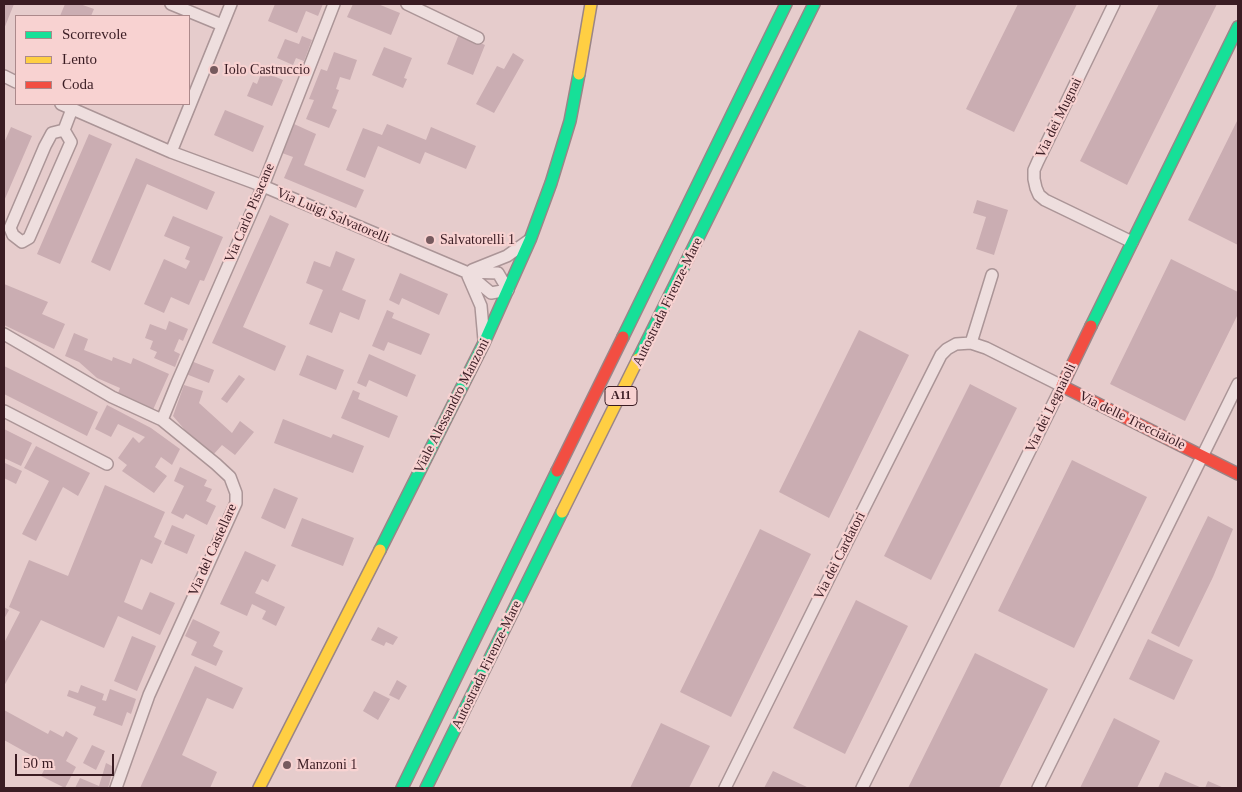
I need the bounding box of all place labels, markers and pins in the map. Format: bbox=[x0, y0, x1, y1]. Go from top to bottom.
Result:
place label: Iolo Castruccio bbox=[224, 62, 310, 78]
marker: Iolo Castruccio bbox=[208, 64, 220, 76]
place label: Salvatorelli 1 bbox=[440, 232, 515, 248]
marker: Salvatorelli 1 bbox=[424, 234, 436, 246]
place label: Manzoni 1 bbox=[297, 757, 357, 773]
marker: Manzoni 1 bbox=[281, 759, 293, 771]

